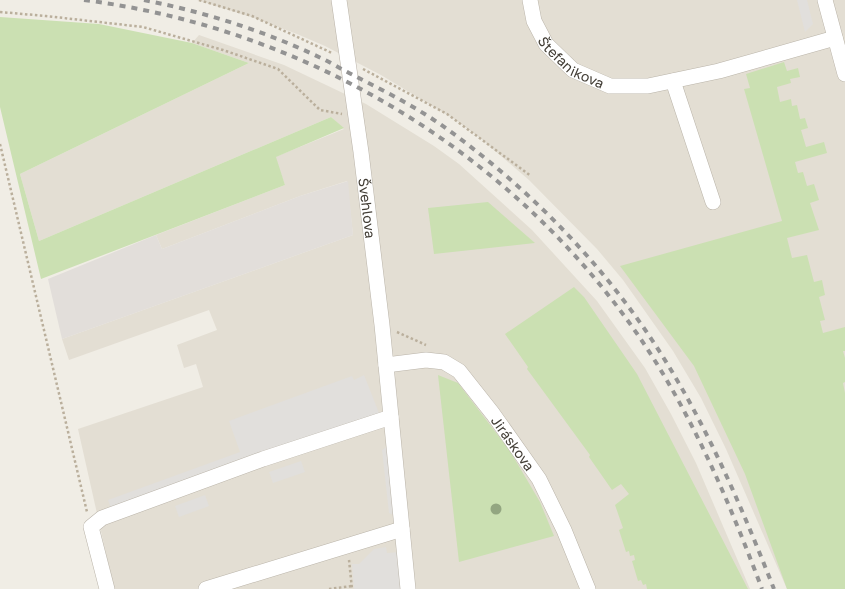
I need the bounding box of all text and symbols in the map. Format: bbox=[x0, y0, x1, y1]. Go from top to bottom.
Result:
street label: Štefanikova bbox=[535, 33, 607, 91]
street label: Švehlova bbox=[356, 177, 380, 239]
street label: Jiráskova bbox=[488, 412, 539, 474]

